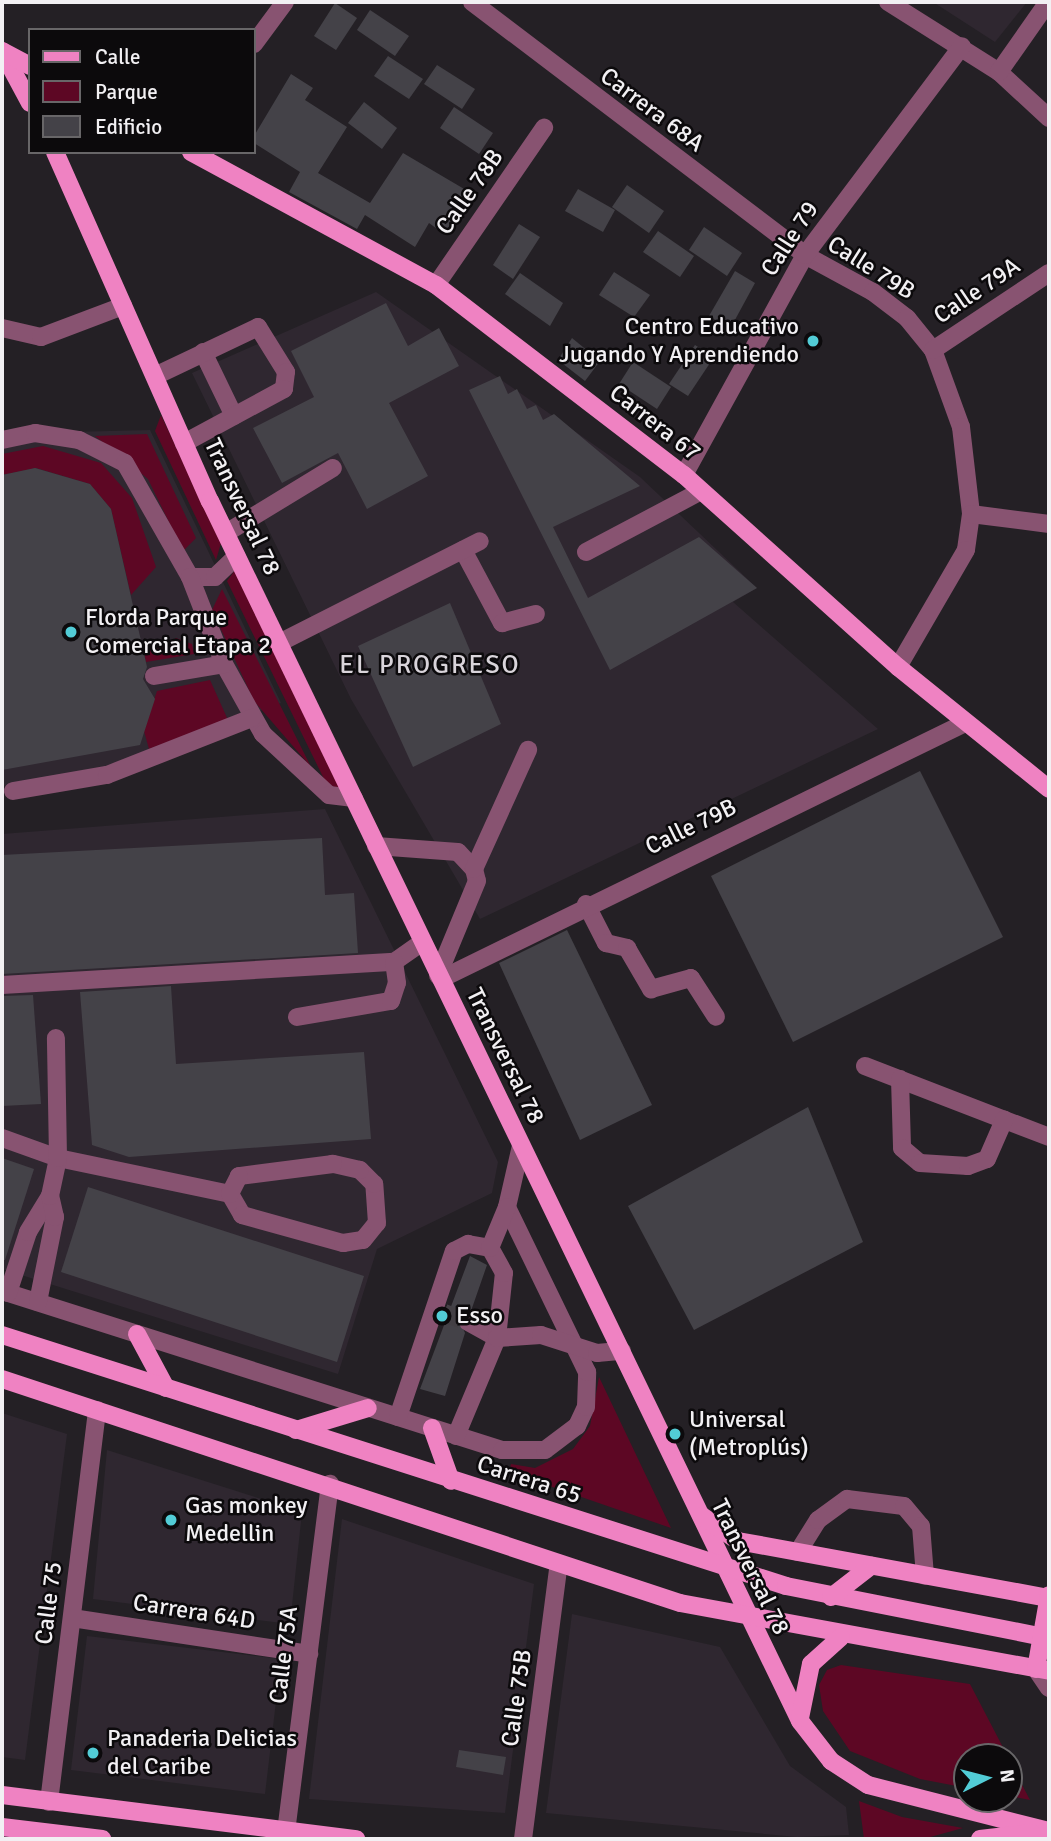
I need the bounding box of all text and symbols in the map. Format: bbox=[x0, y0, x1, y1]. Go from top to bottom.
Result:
legend bbox=[28, 28, 256, 154]
text: Calle bbox=[95, 44, 141, 70]
street label: Carrera 68A bbox=[594, 62, 710, 158]
text: Parque bbox=[95, 79, 158, 105]
text: Edificio bbox=[95, 114, 162, 140]
street label: Calle 78B bbox=[430, 144, 510, 240]
street label: Calle 79 bbox=[755, 196, 825, 282]
street label: Calle 79B bbox=[822, 230, 920, 306]
street label: Calle 79A bbox=[928, 252, 1026, 330]
place label: Centro Educativo Jugando Y Aprendiendo bbox=[559, 313, 799, 369]
marker: Centro Educativo Jugando Y Aprendiendo bbox=[805, 333, 821, 349]
street label: Carrera 67 bbox=[604, 378, 706, 468]
street label: Transversal 78 bbox=[198, 434, 286, 580]
place label: Florda Parque Comercial Etapa 2 bbox=[85, 604, 271, 660]
marker: Florda Parque Comercial Etapa 2 bbox=[63, 624, 79, 640]
district label: EL PROGRESO bbox=[341, 650, 519, 682]
street label: Calle 79B bbox=[641, 793, 741, 861]
street label: Transversal 78 bbox=[460, 983, 550, 1129]
place label: Esso bbox=[456, 1302, 503, 1330]
marker: Esso bbox=[434, 1308, 450, 1324]
place label: Universal (Metroplús) bbox=[689, 1406, 809, 1462]
marker: Universal (Metroplús) bbox=[667, 1426, 683, 1442]
street label: Carrera 65 bbox=[473, 1450, 585, 1510]
place label: Gas monkey Medellin bbox=[185, 1492, 308, 1548]
street label: Transversal 78 bbox=[705, 1494, 795, 1640]
marker: Gas monkey Medellin bbox=[163, 1512, 179, 1528]
street label: Calle 75 bbox=[30, 1560, 68, 1646]
street label: Carrera 64D bbox=[131, 1588, 257, 1636]
street label: Calle 75A bbox=[264, 1605, 304, 1705]
street label: Calle 75B bbox=[496, 1648, 538, 1748]
place label: Panaderia Delicias del Caribe bbox=[107, 1725, 297, 1781]
north arrow bbox=[953, 1743, 1023, 1813]
marker: Panaderia Delicias del Caribe bbox=[85, 1745, 101, 1761]
text: N bbox=[994, 1768, 1020, 1784]

